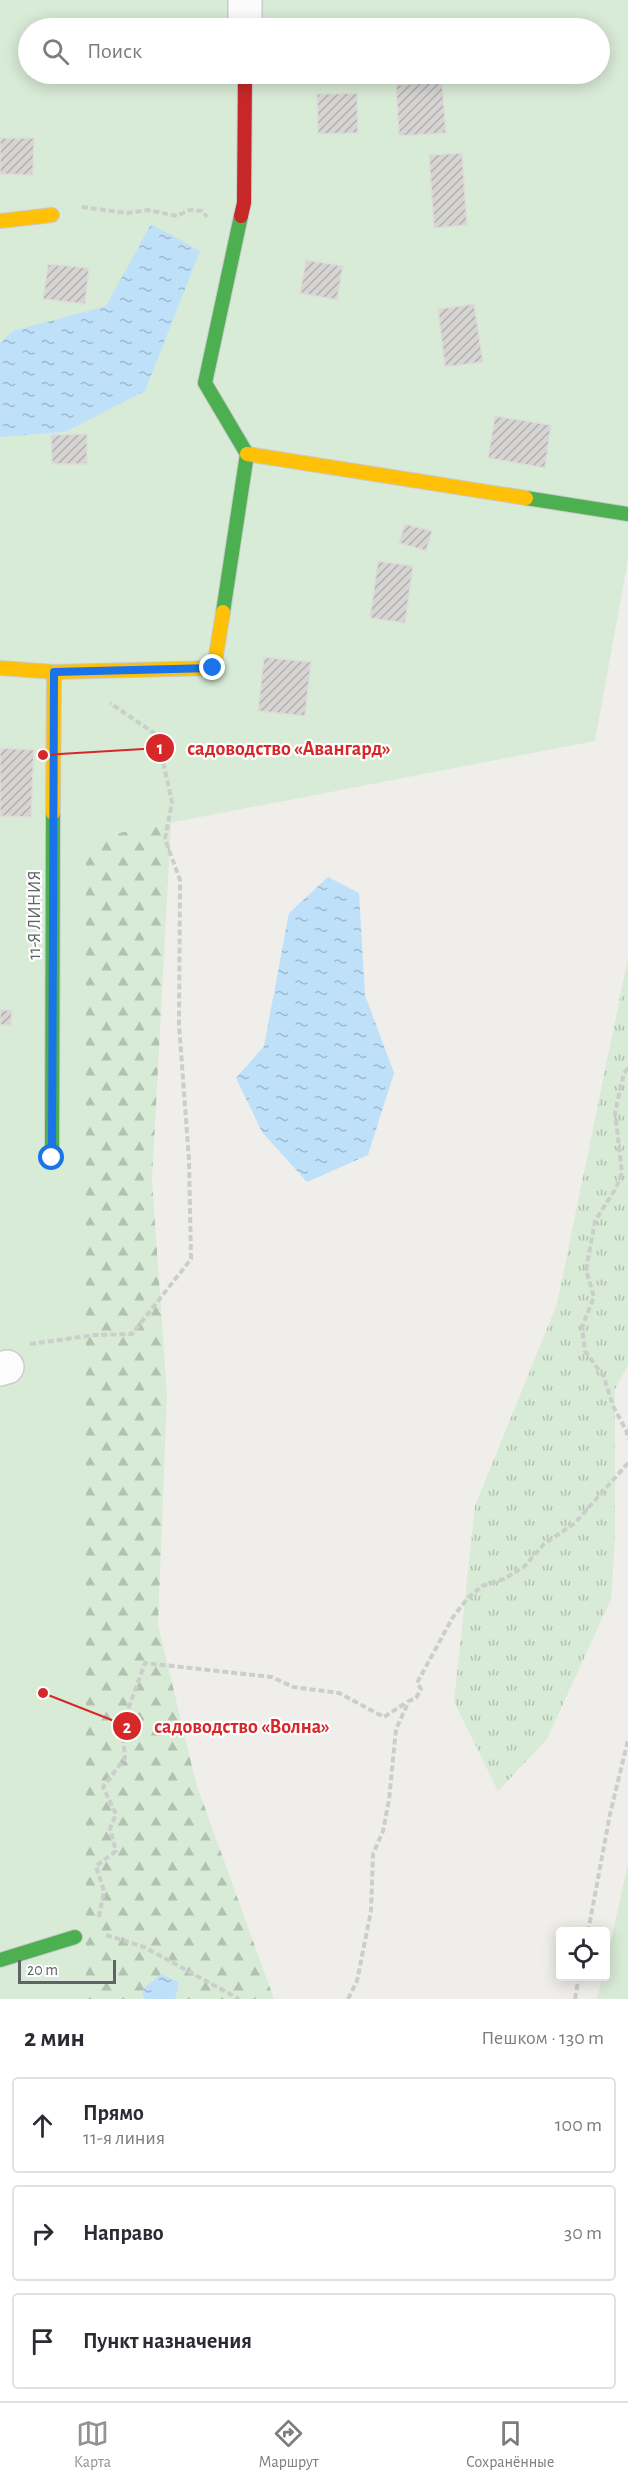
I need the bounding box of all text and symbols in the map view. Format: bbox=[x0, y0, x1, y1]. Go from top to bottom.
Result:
search box bbox=[18, 18, 610, 84]
icon: search bbox=[39, 35, 72, 68]
text: Поиск bbox=[87, 40, 142, 62]
route end bbox=[199, 654, 225, 680]
callout: садоводство «Авангард» bbox=[145, 729, 403, 767]
text: садоводство «Авангард» bbox=[187, 739, 391, 759]
text: 1 bbox=[157, 740, 163, 758]
street label: 11-Я ЛИНИЯ bbox=[26, 870, 44, 960]
route start bbox=[38, 1144, 64, 1170]
callout: садоводство «Волна» bbox=[112, 1707, 341, 1745]
text: садоводство «Волна» bbox=[154, 1717, 330, 1737]
text: 2 bbox=[123, 1719, 132, 1737]
map controls bbox=[556, 1927, 610, 1981]
button: locate bbox=[556, 1927, 610, 1981]
scale bar bbox=[18, 1957, 116, 1984]
text: 20 m bbox=[27, 1962, 58, 1978]
text: 2 мин bbox=[24, 2025, 85, 2051]
text: Пешком · 130 m bbox=[481, 2028, 604, 2048]
text: Прямо bbox=[83, 2102, 144, 2124]
icon: ahead bbox=[26, 2109, 59, 2142]
text: 100 m bbox=[555, 2115, 602, 2135]
text: 11-я линия bbox=[83, 2128, 165, 2148]
icon: right bbox=[26, 2217, 59, 2250]
text: Направо bbox=[83, 2222, 164, 2244]
text: 30 m bbox=[564, 2223, 602, 2243]
icon: arrive bbox=[26, 2325, 59, 2358]
text: Пункт назначения bbox=[83, 2330, 252, 2352]
tab: Карта bbox=[74, 2417, 111, 2472]
tab: Маршрут bbox=[259, 2417, 319, 2472]
tab: Сохранённые bbox=[466, 2417, 554, 2472]

